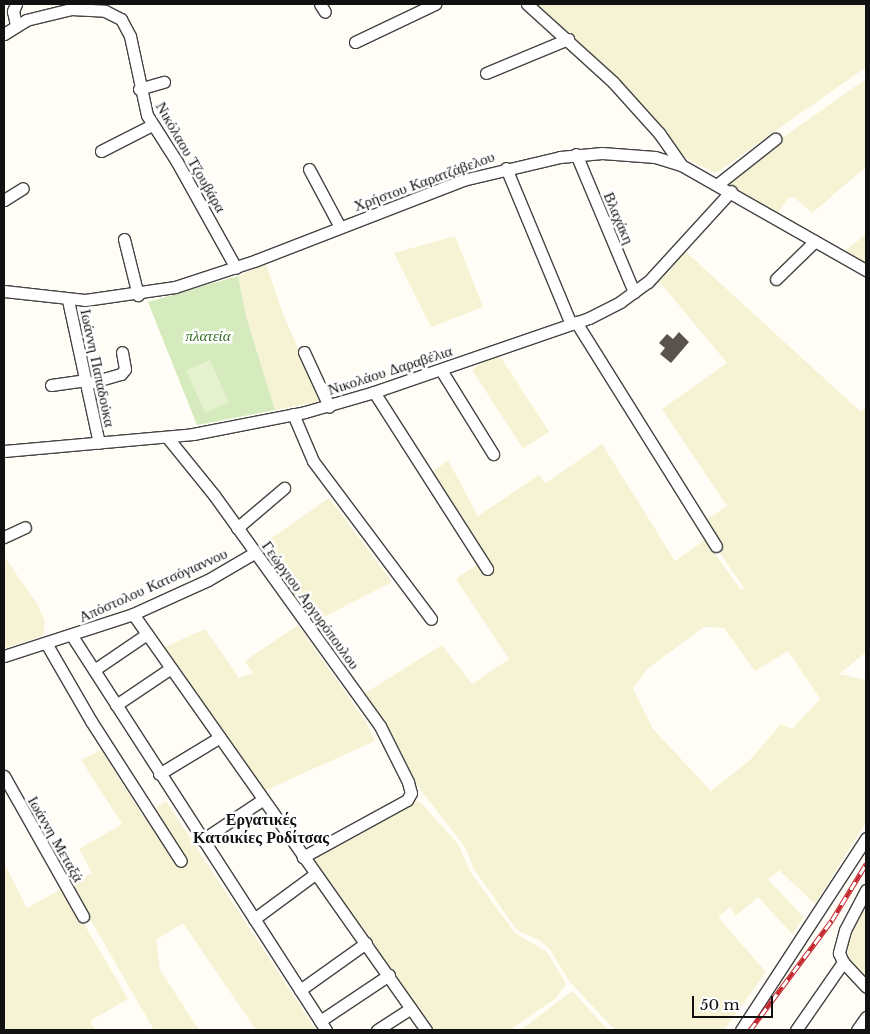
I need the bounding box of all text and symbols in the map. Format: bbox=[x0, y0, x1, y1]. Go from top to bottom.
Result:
street label: Νικόλαου Τζουβάρα bbox=[152, 99, 230, 215]
street label: Χρήστου Καρατζάβελου bbox=[351, 147, 497, 215]
street label: Βλαχάκη bbox=[600, 189, 638, 247]
street label: Ιωάννη Παπαδούκα bbox=[77, 308, 119, 428]
park label: πλατεία bbox=[185, 327, 231, 345]
street label: Νικολάου Δαραβέλια bbox=[326, 341, 454, 399]
street label: Γεώργιου Αργυρόπουλου bbox=[258, 537, 364, 673]
street label: Απόστολου Κατσόγιαννου bbox=[76, 544, 230, 626]
street label: Ιωάννη Μεταξά bbox=[24, 793, 88, 885]
district label: Εργατικές Κατοικίες Ροδίτσας bbox=[193, 809, 329, 847]
scale bar bbox=[695, 986, 776, 1018]
text: 50 m bbox=[700, 995, 740, 1014]

